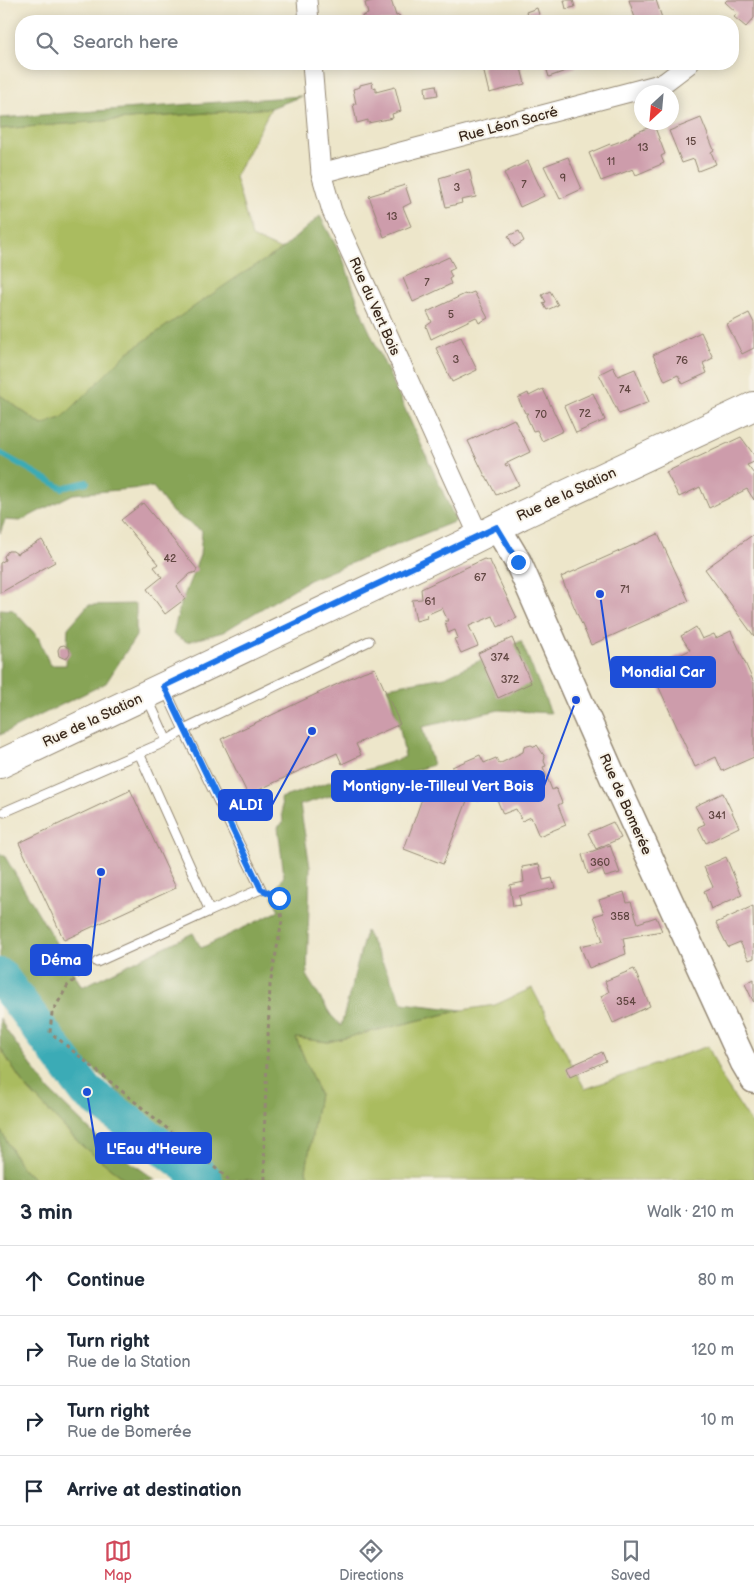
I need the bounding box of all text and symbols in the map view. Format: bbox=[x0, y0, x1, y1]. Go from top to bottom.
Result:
search box bbox=[15, 15, 739, 70]
icon: search bbox=[33, 29, 61, 57]
text: Search here bbox=[73, 31, 178, 54]
north arrow bbox=[634, 85, 679, 130]
street label: Rue Léon Sacré bbox=[457, 103, 560, 146]
house number: 15 bbox=[686, 135, 696, 148]
house number: 13 bbox=[637, 141, 649, 154]
house number: 11 bbox=[607, 155, 615, 168]
house number: 9 bbox=[560, 172, 566, 185]
house number: 7 bbox=[521, 178, 527, 191]
house number: 3 bbox=[454, 181, 461, 194]
house number: 13 bbox=[386, 210, 398, 223]
street label: Rue du Vert Bois bbox=[345, 254, 404, 358]
house number: 7 bbox=[424, 276, 430, 289]
house number: 5 bbox=[448, 308, 454, 321]
house number: 3 bbox=[453, 353, 460, 366]
house number: 76 bbox=[676, 354, 688, 367]
house number: 74 bbox=[619, 383, 631, 396]
house number: 72 bbox=[579, 407, 591, 420]
house number: 70 bbox=[535, 408, 547, 421]
street label: Rue de la Station bbox=[514, 464, 619, 525]
route end bbox=[507, 551, 530, 574]
house number: 42 bbox=[163, 552, 177, 565]
house number: 67 bbox=[474, 571, 487, 584]
house number: 71 bbox=[620, 583, 630, 596]
house number: 61 bbox=[425, 595, 435, 608]
house number: 374 bbox=[491, 651, 510, 664]
callout: Mondial Car bbox=[611, 657, 715, 687]
text: Mondial Car bbox=[621, 663, 706, 682]
house number: 372 bbox=[501, 673, 520, 686]
street label: Rue de la Station bbox=[40, 690, 145, 751]
street label: Rue de Bomerée bbox=[596, 751, 655, 857]
callout: Montigny-le-Tilleul Vert Bois bbox=[332, 771, 544, 801]
text: Montigny-le-Tilleul Vert Bois bbox=[342, 777, 534, 796]
callout: ALDI bbox=[219, 790, 272, 820]
text: ALDI bbox=[228, 796, 263, 815]
house number: 341 bbox=[708, 809, 726, 822]
house number: 360 bbox=[590, 856, 611, 869]
route start bbox=[268, 887, 291, 910]
house number: 358 bbox=[610, 910, 630, 923]
callout: Déma bbox=[31, 945, 91, 975]
text: Déma bbox=[41, 951, 81, 970]
house number: 354 bbox=[616, 995, 636, 1008]
callout: L'Eau d'Heure bbox=[96, 1133, 211, 1163]
text: L'Eau d'Heure bbox=[106, 1140, 202, 1159]
text: 3 min bbox=[20, 1200, 73, 1225]
text: Walk · 210 m bbox=[647, 1203, 734, 1222]
icon: ahead bbox=[20, 1267, 48, 1295]
text: Continue bbox=[67, 1269, 145, 1292]
text: 80 m bbox=[698, 1271, 734, 1290]
text: Turn right bbox=[67, 1330, 150, 1353]
icon: right bbox=[20, 1337, 48, 1365]
text: 120 m bbox=[691, 1341, 734, 1360]
text: Rue de la Station bbox=[67, 1353, 191, 1372]
text: Turn right bbox=[67, 1400, 150, 1423]
icon: right bbox=[20, 1407, 48, 1435]
text: 10 m bbox=[701, 1411, 734, 1430]
text: Rue de Bomerée bbox=[67, 1423, 191, 1442]
icon: arrive bbox=[20, 1477, 48, 1505]
text: Arrive at destination bbox=[67, 1479, 242, 1502]
tab: Map bbox=[104, 1537, 132, 1584]
tab: Directions bbox=[339, 1537, 404, 1584]
tab: Saved bbox=[611, 1537, 650, 1584]

